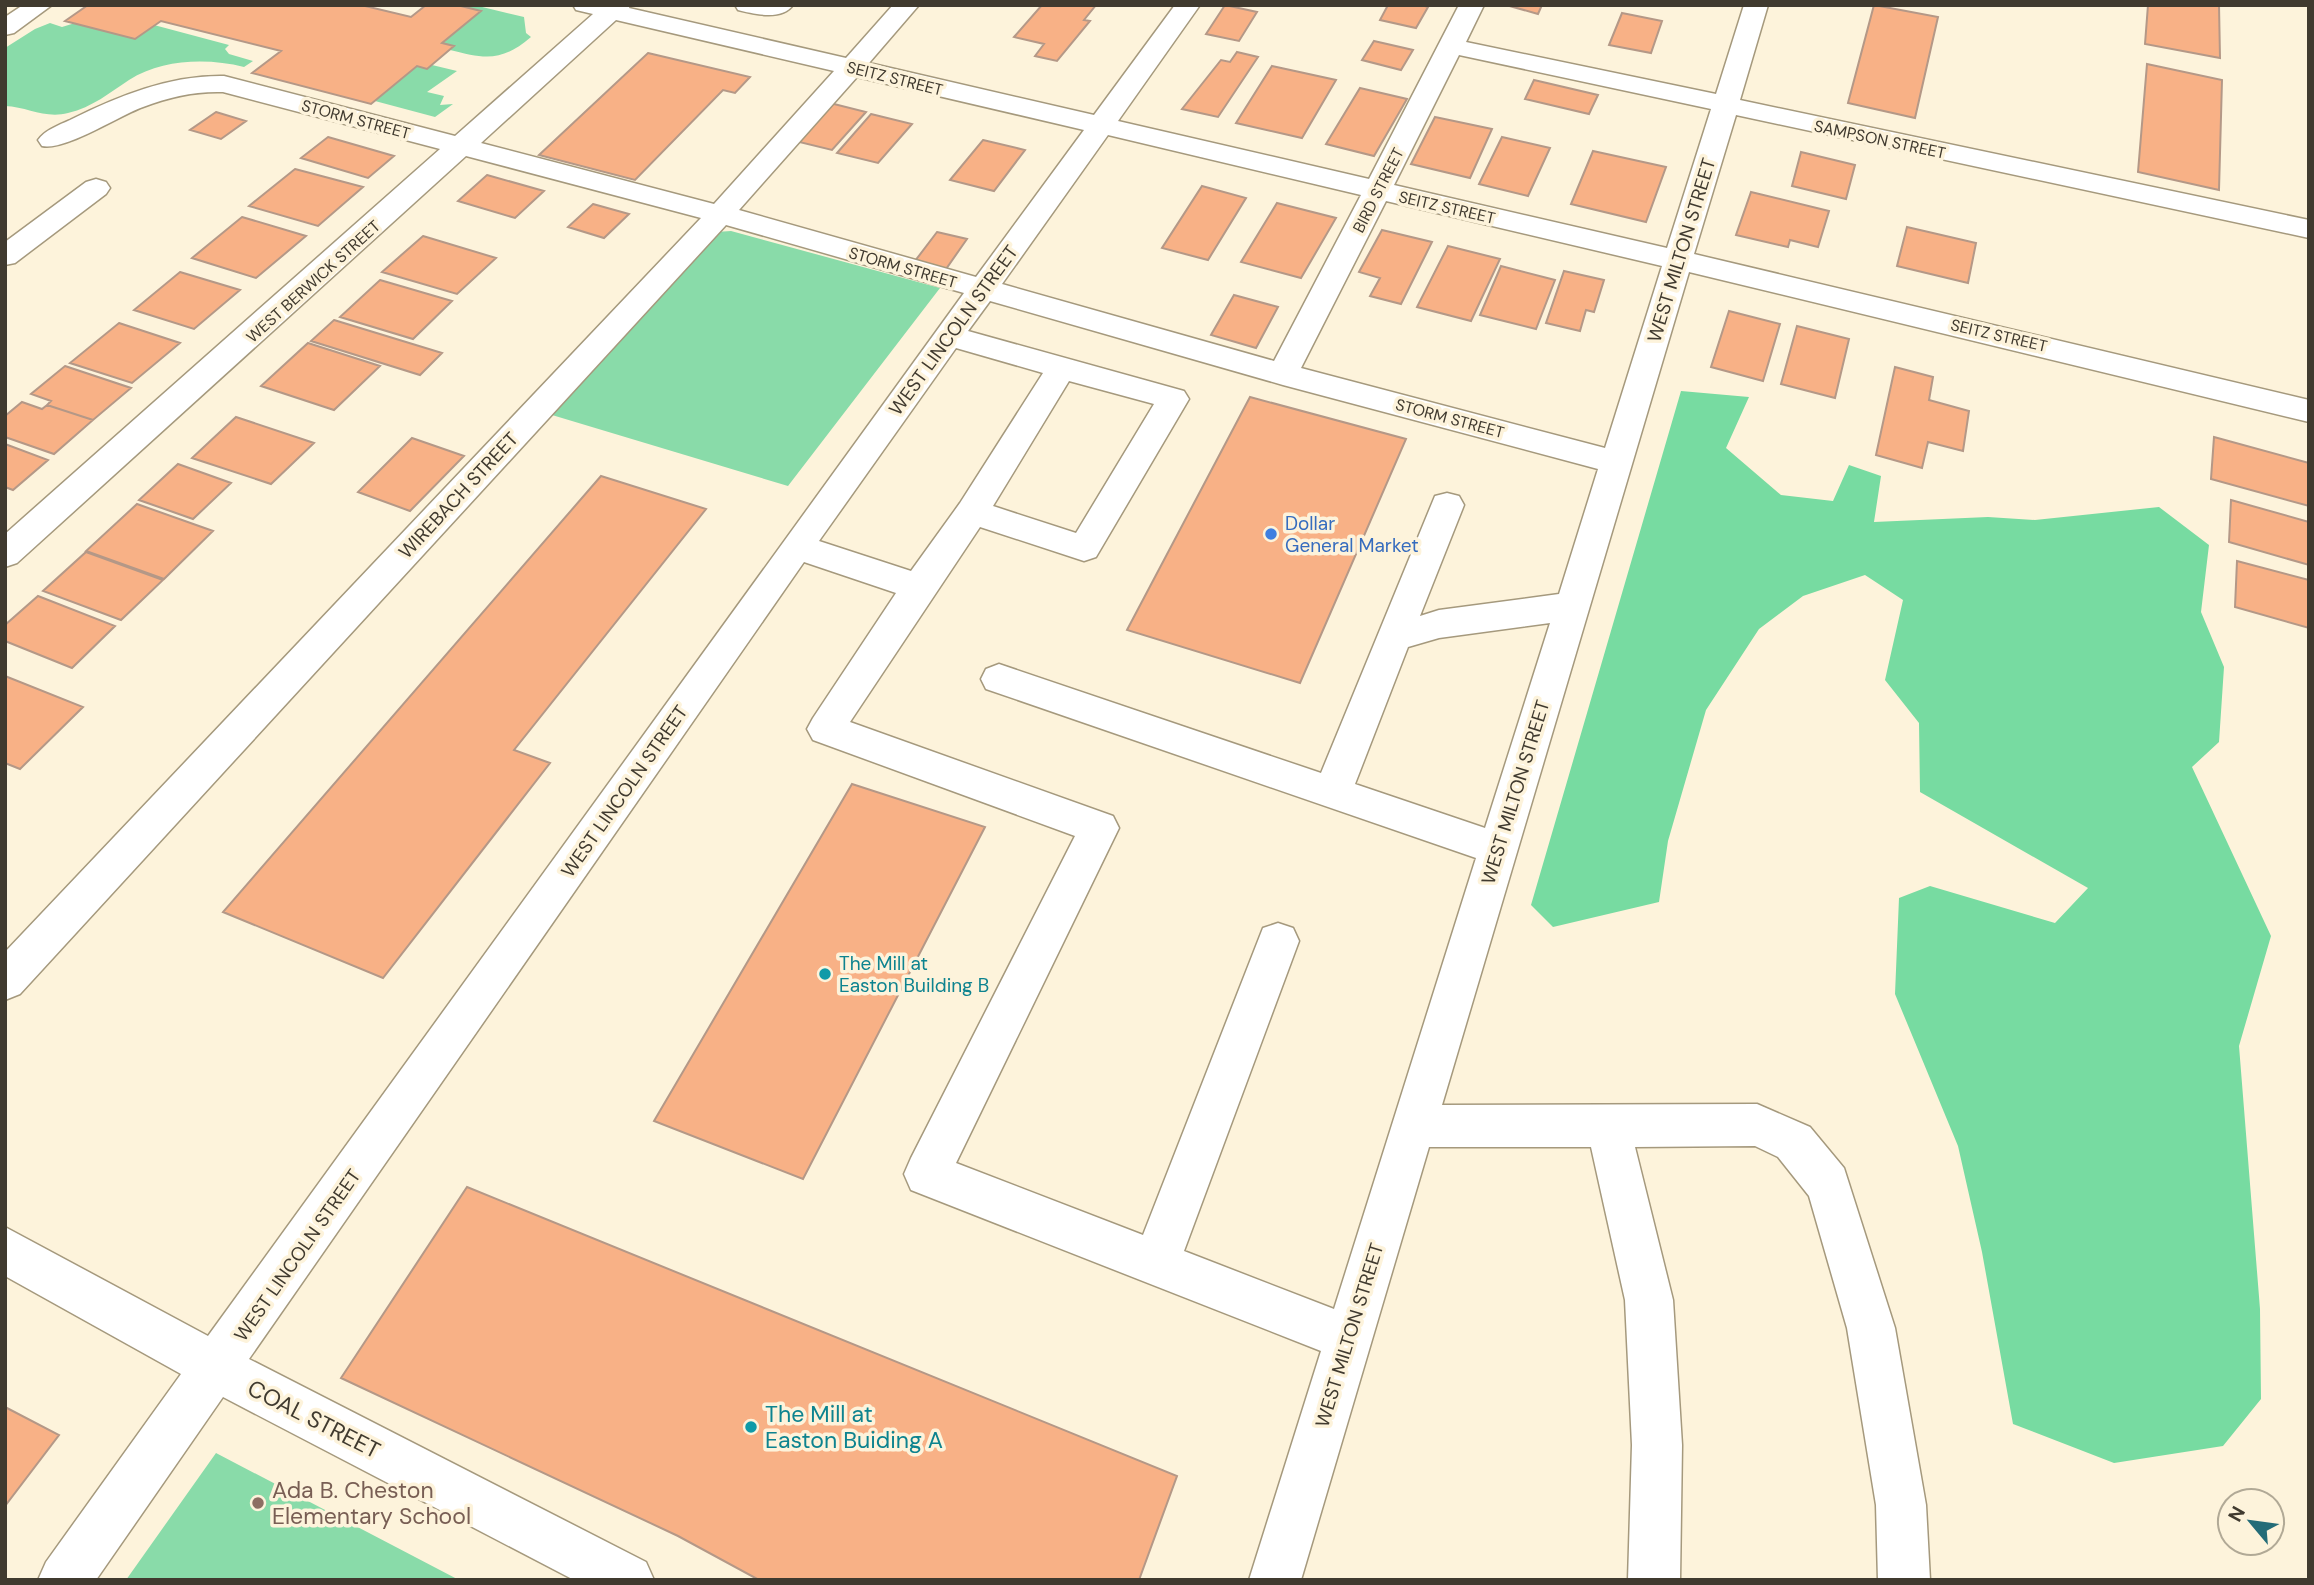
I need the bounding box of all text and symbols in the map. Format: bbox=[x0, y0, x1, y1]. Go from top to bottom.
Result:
street label: SEITZ STREET bbox=[845, 56, 945, 101]
street label: STORM STREET bbox=[299, 95, 412, 144]
street label: SAMPSON STREET bbox=[1812, 115, 1948, 164]
street label: BIRD STREET bbox=[1348, 144, 1409, 236]
street label: WEST MILTON STREET bbox=[1642, 155, 1722, 345]
street label: SEITZ STREET bbox=[1397, 186, 1497, 229]
street label: WEST BERWICK STREET bbox=[242, 215, 385, 347]
street label: WEST LINCOLN STREET bbox=[883, 240, 1024, 420]
street label: STORM STREET bbox=[846, 242, 959, 293]
street label: SEITZ STREET bbox=[1949, 314, 2049, 357]
street label: STORM STREET bbox=[1393, 394, 1506, 443]
street label: WIREBACH STREET bbox=[393, 426, 524, 564]
place label: Dollar General Market bbox=[1285, 511, 1419, 558]
marker: Dollar General Market bbox=[1263, 526, 1279, 542]
street label: WEST MILTON STREET bbox=[1476, 697, 1556, 887]
street label: WEST LINCOLN STREET bbox=[556, 700, 693, 882]
place label: The Mill at Easton Building B bbox=[839, 951, 989, 998]
marker: The Mill at Easton Building B bbox=[817, 966, 833, 982]
street label: WEST LINCOLN STREET bbox=[229, 1164, 366, 1346]
street label: WEST MILTON STREET bbox=[1310, 1240, 1390, 1430]
street label: COAL STREET bbox=[243, 1373, 386, 1465]
place label: The Mill at Easton Buiding A bbox=[765, 1399, 943, 1455]
marker: The Mill at Easton Buiding A bbox=[743, 1419, 759, 1435]
place label: Ada B. Cheston Elementary School bbox=[272, 1475, 471, 1531]
north arrow bbox=[2216, 1487, 2286, 1557]
marker: Ada B. Cheston Elementary School bbox=[250, 1495, 266, 1511]
text: N bbox=[2222, 1502, 2251, 1526]

